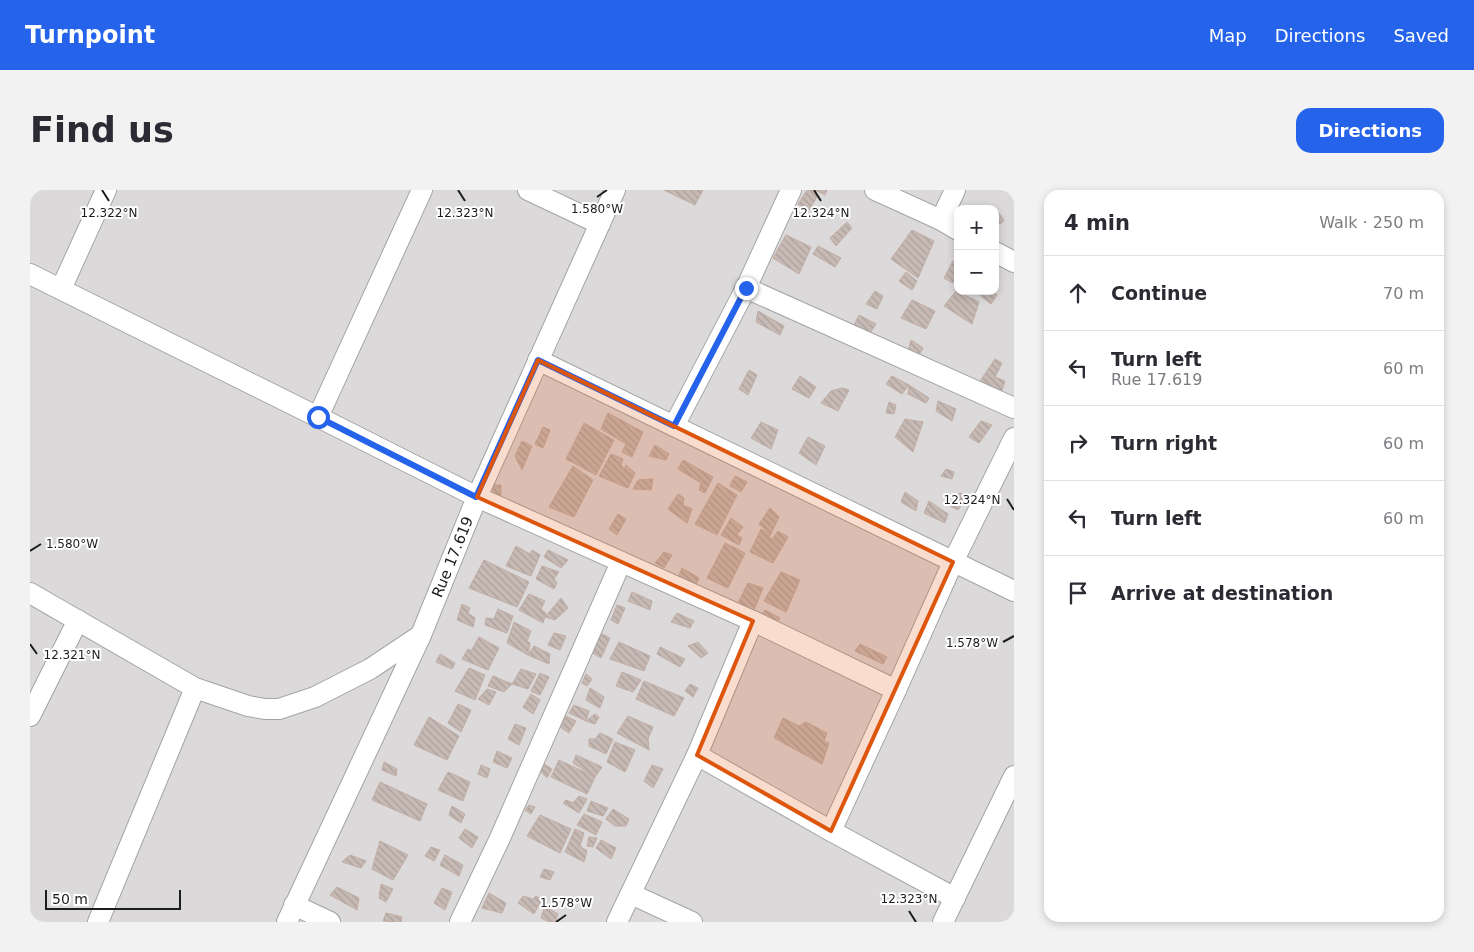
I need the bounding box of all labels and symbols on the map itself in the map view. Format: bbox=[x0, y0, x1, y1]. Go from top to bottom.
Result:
text: 1.580°W bbox=[571, 202, 623, 216]
text: 12.322°N bbox=[81, 206, 137, 220]
text: 12.323°N bbox=[437, 206, 493, 220]
text: 12.324°N bbox=[793, 206, 849, 220]
route end bbox=[735, 277, 758, 300]
route start bbox=[307, 406, 330, 429]
text: 12.324°N bbox=[944, 493, 1000, 507]
street label: Rue 17.619 bbox=[428, 514, 477, 600]
text: 1.580°W bbox=[46, 537, 98, 551]
text: 1.578°W bbox=[946, 636, 998, 650]
text: 12.321°N bbox=[44, 648, 100, 662]
scale bar bbox=[45, 887, 181, 910]
text: 12.323°N bbox=[881, 892, 937, 906]
text: 1.578°W bbox=[540, 896, 592, 910]

